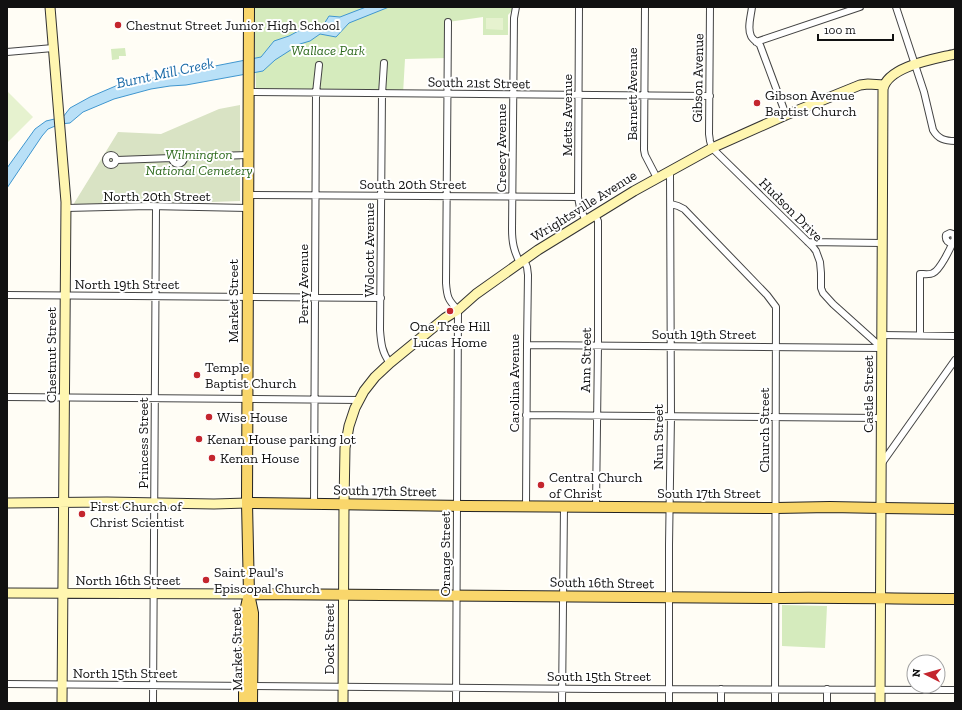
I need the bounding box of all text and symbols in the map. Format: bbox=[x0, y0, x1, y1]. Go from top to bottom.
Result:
scale bar bbox=[818, 16, 893, 42]
place label: Chestnut Street Junior High School bbox=[126, 17, 340, 34]
marker: Chestnut Street Junior High School bbox=[113, 20, 123, 30]
text: 100 m bbox=[824, 23, 856, 37]
street label: Gibson Avenue bbox=[689, 33, 707, 123]
park label: Wallace Park bbox=[291, 42, 365, 59]
street label: Barnett Avenue bbox=[624, 47, 641, 141]
water label: Burnt Mill Creek bbox=[115, 54, 216, 92]
street label: Metts Avenue bbox=[559, 73, 576, 156]
street label: South 21st Street bbox=[428, 74, 531, 92]
place label: Gibson Avenue Baptist Church bbox=[765, 87, 857, 120]
marker: Gibson Avenue Baptist Church bbox=[752, 98, 762, 108]
street label: Creecy Avenue bbox=[493, 103, 510, 192]
park label: Wilmington National Cemetery bbox=[145, 146, 253, 179]
street label: Wrightsville Avenue bbox=[528, 166, 640, 245]
street label: Hudson Drive bbox=[756, 175, 827, 246]
street label: South 20th Street bbox=[360, 176, 467, 193]
street label: North 20th Street bbox=[103, 188, 211, 205]
street label: Wolcott Avenue bbox=[361, 202, 378, 297]
street label: Perry Avenue bbox=[295, 244, 312, 324]
street label: Market Street bbox=[225, 258, 242, 343]
street label: North 19th Street bbox=[75, 276, 180, 293]
street label: Chestnut Street bbox=[43, 306, 60, 403]
marker: One Tree Hill Lucas Home bbox=[445, 306, 455, 316]
place label: One Tree Hill Lucas Home bbox=[410, 318, 490, 351]
street label: Ann Street bbox=[577, 326, 595, 393]
street label: South 19th Street bbox=[652, 326, 757, 343]
street label: Carolina Avenue bbox=[506, 333, 523, 432]
street label: Castle Street bbox=[860, 354, 877, 433]
place label: Temple Baptist Church bbox=[205, 359, 297, 392]
marker: Temple Baptist Church bbox=[192, 370, 202, 380]
street label: Church Street bbox=[756, 387, 773, 472]
street label: Princess Street bbox=[135, 397, 152, 489]
street label: Nun Street bbox=[650, 403, 667, 470]
place label: Wise House bbox=[217, 409, 288, 426]
marker: Wise House bbox=[204, 412, 214, 422]
place label: Kenan House parking lot bbox=[207, 431, 357, 448]
marker: Kenan House parking lot bbox=[194, 434, 204, 444]
place label: Kenan House bbox=[220, 450, 300, 467]
marker: Kenan House bbox=[207, 453, 217, 463]
place label: Central Church of Christ bbox=[549, 469, 642, 502]
marker: Central Church of Christ bbox=[536, 480, 546, 490]
street label: South 17th Street bbox=[333, 482, 438, 500]
street label: South 17th Street bbox=[657, 485, 761, 502]
place label: First Church of Christ Scientist bbox=[90, 498, 185, 531]
marker: First Church of Christ Scientist bbox=[77, 509, 87, 519]
street label: Orange Street bbox=[437, 511, 454, 597]
place label: Saint Paul's Episcopal Church bbox=[214, 564, 320, 597]
street label: North 16th Street bbox=[76, 572, 181, 589]
street label: South 16th Street bbox=[550, 574, 655, 592]
marker: Saint Paul's Episcopal Church bbox=[201, 575, 211, 585]
street label: Dock Street bbox=[321, 603, 338, 674]
street label: Market Street bbox=[228, 606, 246, 691]
north arrow bbox=[906, 654, 946, 694]
street label: North 15th Street bbox=[73, 665, 178, 682]
street label: South 15th Street bbox=[547, 668, 652, 685]
text: N bbox=[910, 668, 924, 678]

